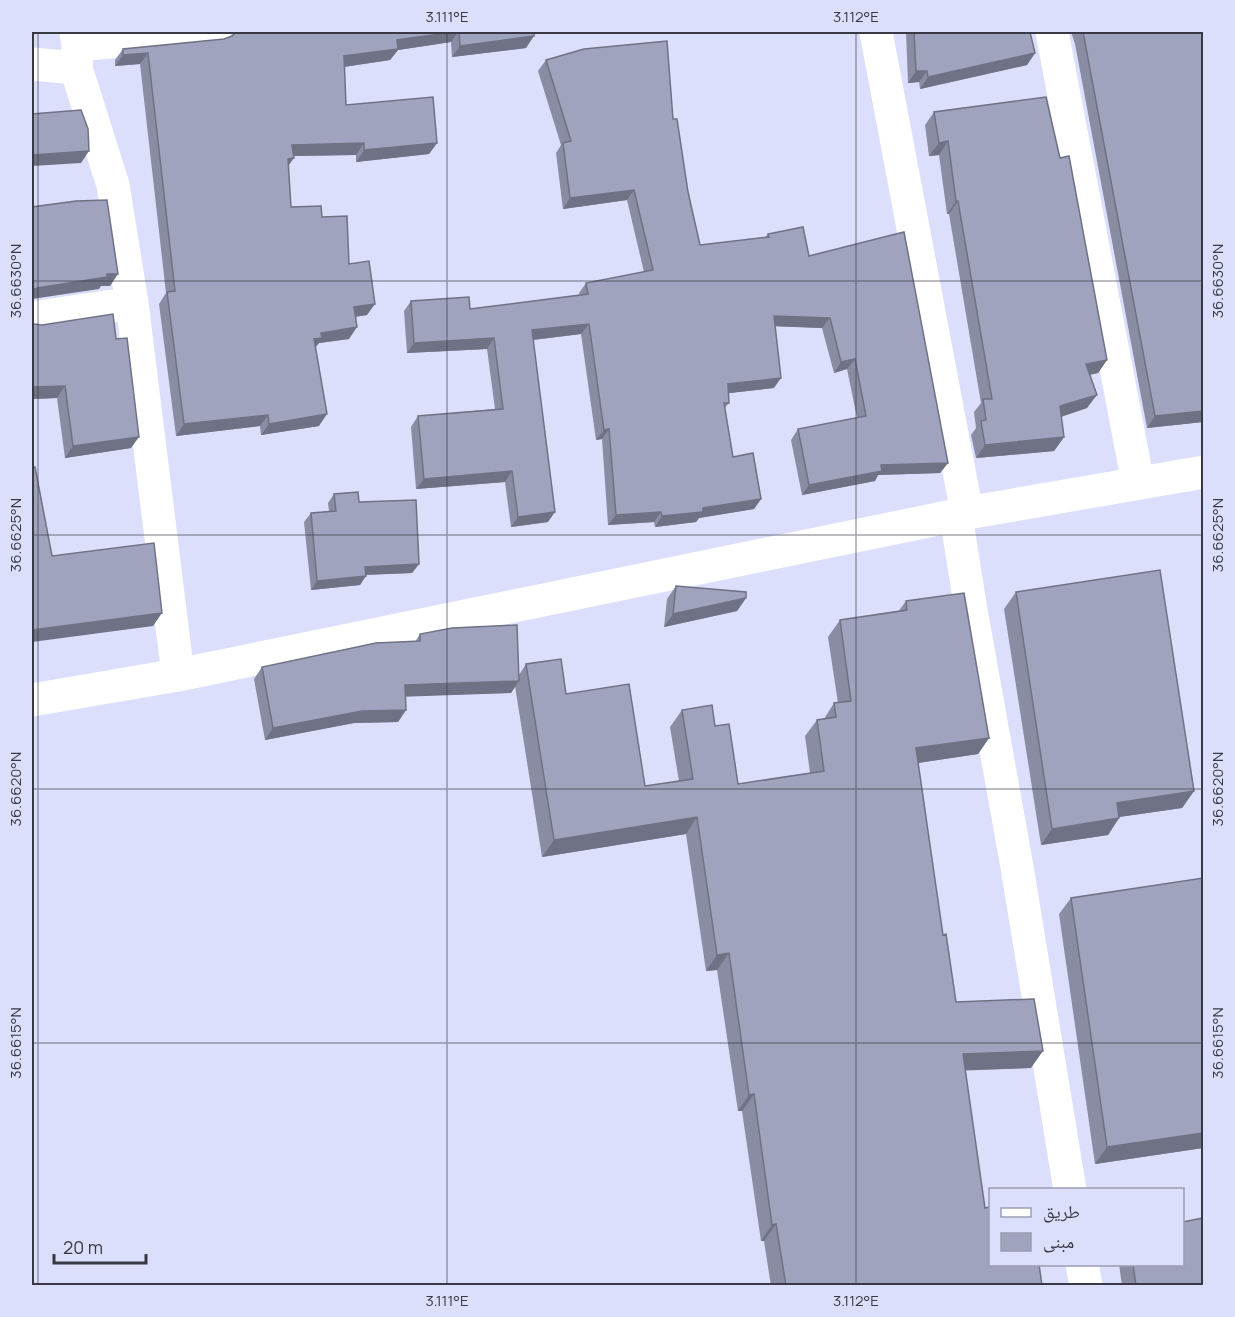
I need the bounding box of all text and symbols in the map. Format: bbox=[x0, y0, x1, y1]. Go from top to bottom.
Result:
text: 3.111°E bbox=[425, 6, 469, 27]
text: 3.112°E bbox=[833, 6, 879, 27]
text: 36.6630°N bbox=[5, 244, 26, 318]
text: 36.6630°N bbox=[1207, 244, 1228, 318]
text: 36.6625°N bbox=[5, 498, 26, 572]
text: 36.6625°N bbox=[1207, 498, 1228, 572]
text: 36.6620°N bbox=[5, 752, 26, 826]
text: 36.6620°N bbox=[1207, 752, 1228, 826]
text: 36.6615°N bbox=[5, 1007, 26, 1079]
text: 36.6615°N bbox=[1207, 1007, 1228, 1079]
legend bbox=[989, 1188, 1184, 1266]
text: طريق bbox=[1043, 1199, 1080, 1223]
scale bar bbox=[54, 1227, 146, 1265]
text: مبنى bbox=[1043, 1229, 1074, 1253]
text: 20 m bbox=[63, 1235, 103, 1259]
text: 3.111°E bbox=[425, 1290, 469, 1311]
text: 3.112°E bbox=[833, 1290, 879, 1311]

